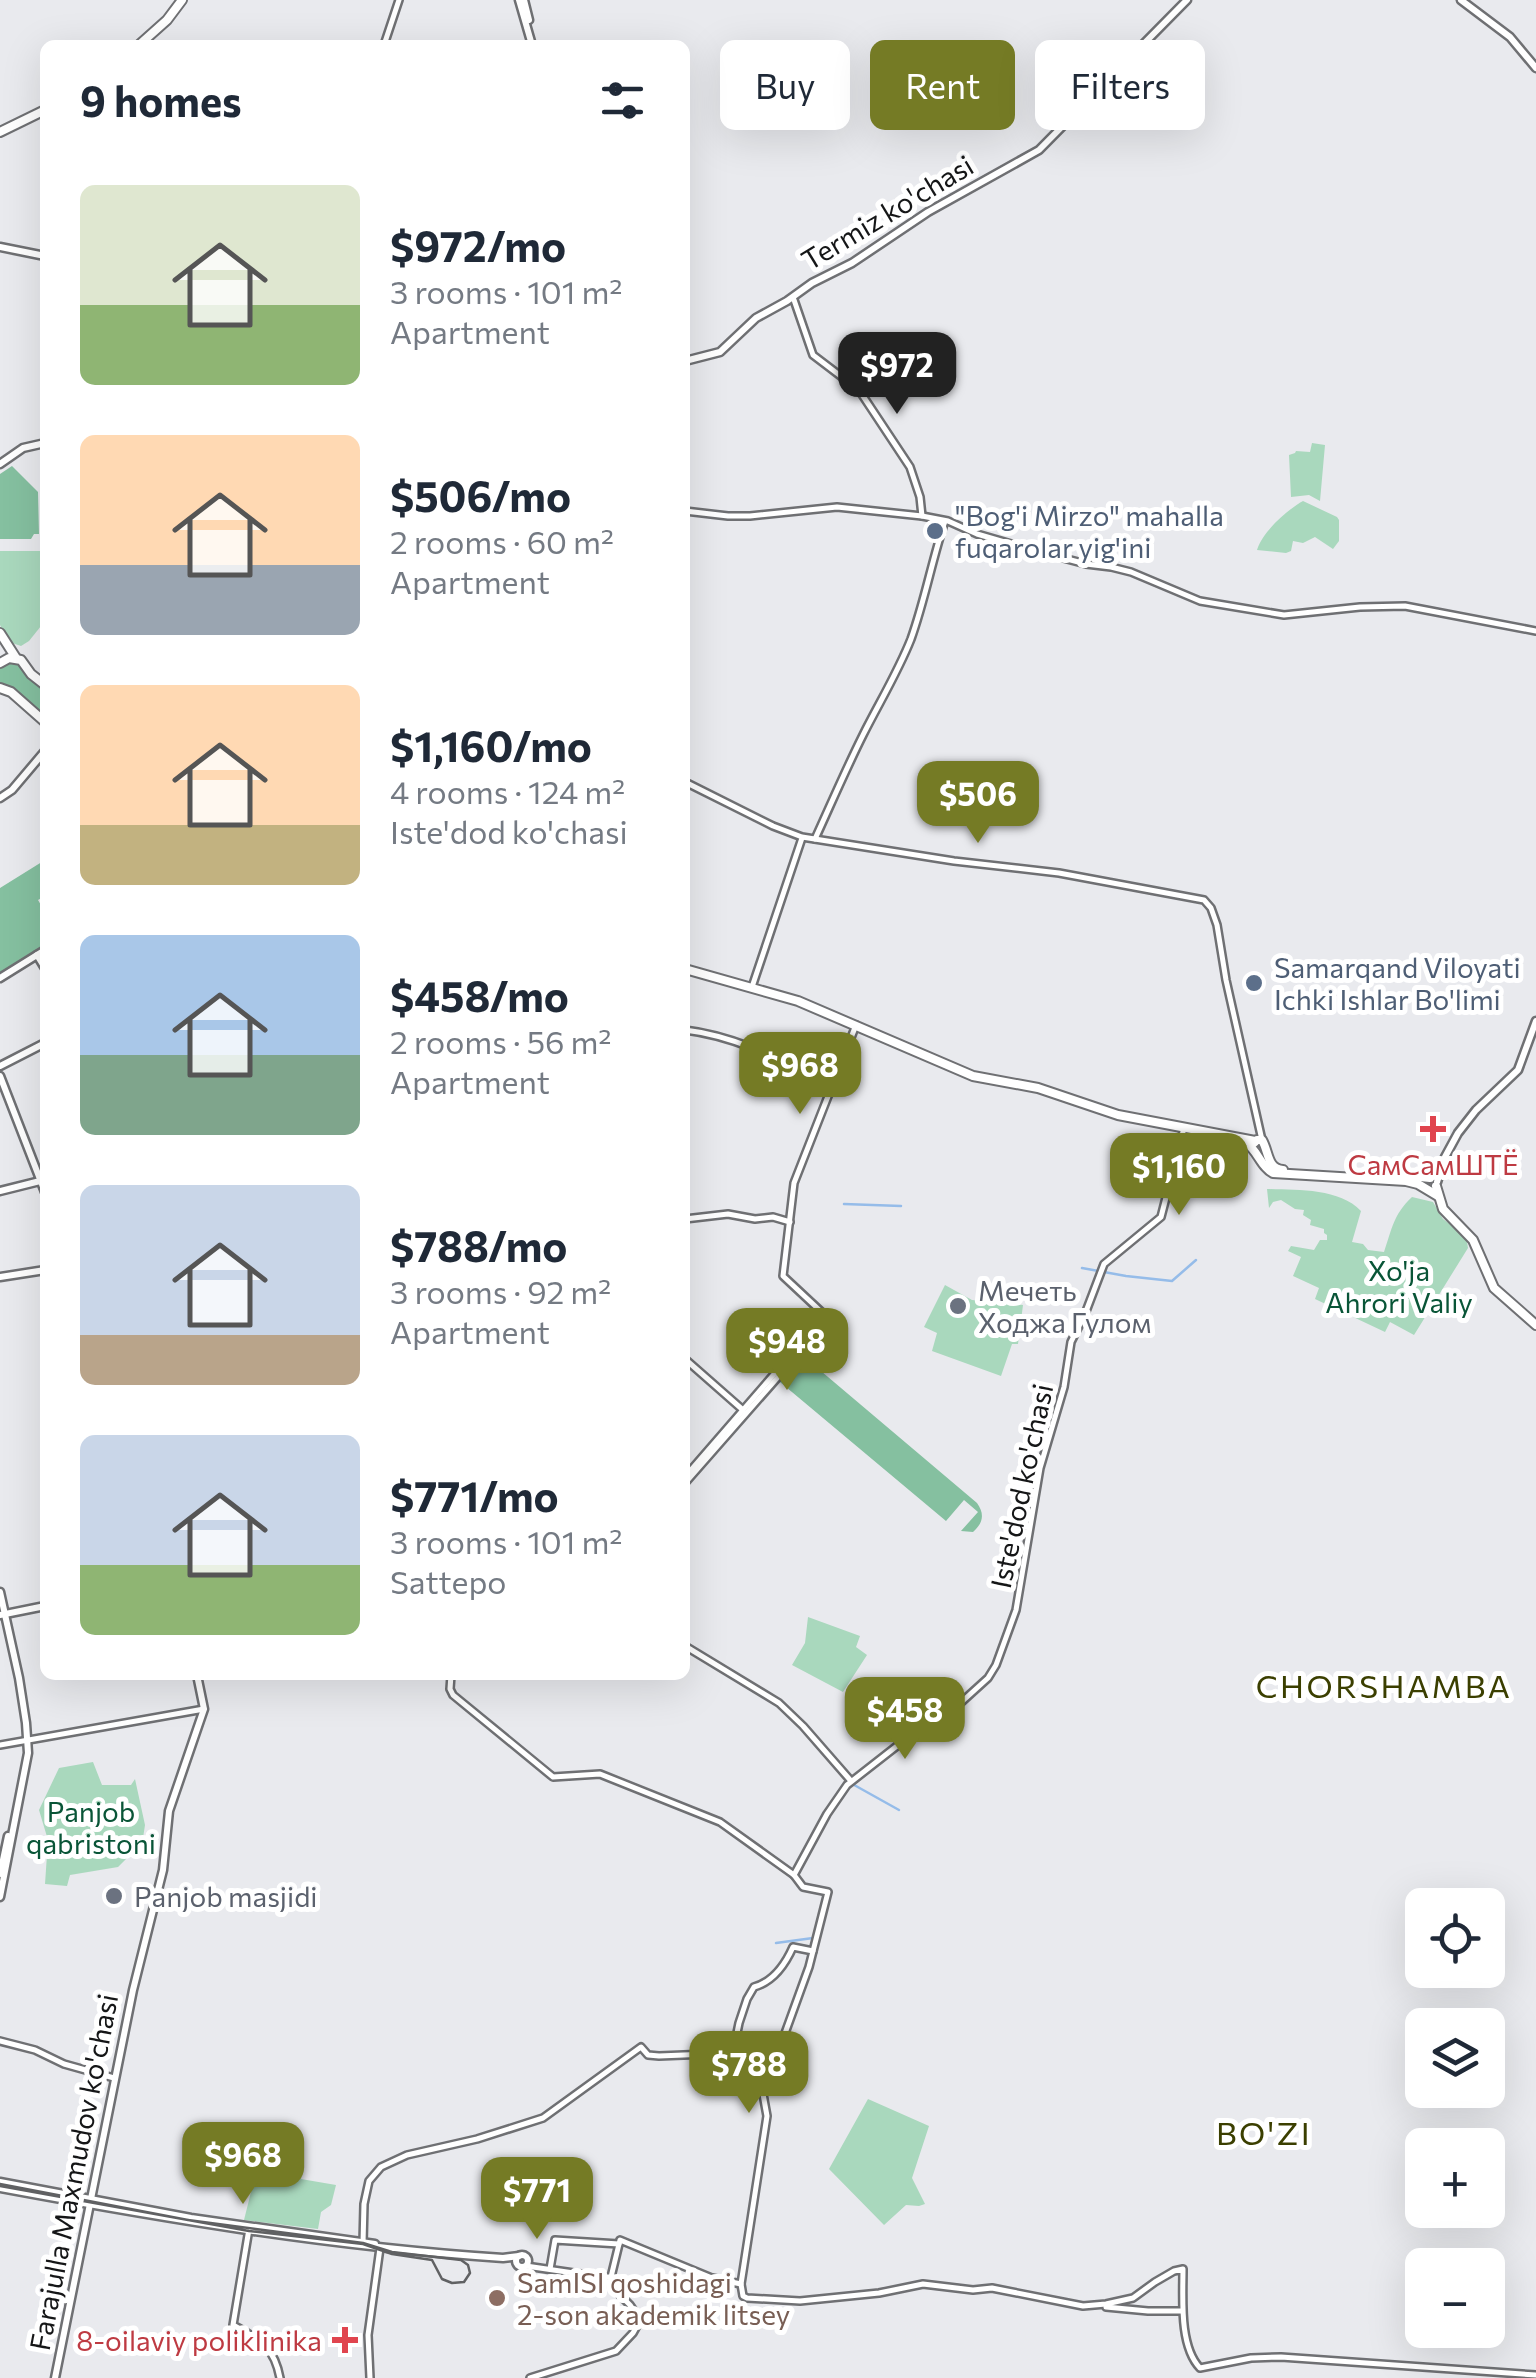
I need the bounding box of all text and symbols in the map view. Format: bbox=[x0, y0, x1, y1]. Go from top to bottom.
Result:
chip: Buy bbox=[720, 40, 850, 130]
chip: Rent bbox=[870, 40, 1015, 130]
chip: Filters bbox=[1035, 40, 1205, 130]
icon: filters bbox=[595, 73, 650, 128]
text: 9 homes bbox=[80, 74, 242, 126]
street label: Termiz ko'chasi bbox=[795, 147, 979, 277]
text: $972/mo bbox=[390, 219, 566, 271]
icon: home bbox=[160, 225, 280, 345]
text: 3 rooms · 101 m² bbox=[390, 271, 622, 311]
text: Apartment bbox=[390, 311, 550, 351]
pin: $972 bbox=[838, 332, 956, 417]
text: $972 bbox=[860, 344, 934, 384]
text: $506/mo bbox=[390, 469, 571, 521]
icon: home bbox=[160, 475, 280, 595]
place label: "Bog'i Mirzo" mahalla fuqarolar yig'ini bbox=[955, 498, 1224, 564]
marker: "Bog'i Mirzo" mahalla fuqarolar yig'ini bbox=[924, 520, 946, 542]
text: 2 rooms · 60 m² bbox=[390, 521, 614, 561]
text: Apartment bbox=[390, 561, 550, 601]
text: $1,160/mo bbox=[390, 719, 592, 771]
icon: home bbox=[160, 725, 280, 845]
pin: $506 bbox=[919, 761, 1037, 846]
text: 4 rooms · 124 m² bbox=[390, 771, 625, 811]
text: $506 bbox=[939, 773, 1017, 813]
text: Iste'dod ko'chasi bbox=[390, 811, 628, 851]
place label: Samarqand Viloyati Ichki Ishlar Bo'limi bbox=[1274, 950, 1521, 1016]
text: $458/mo bbox=[390, 969, 569, 1021]
marker: Samarqand Viloyati Ichki Ishlar Bo'limi bbox=[1243, 972, 1265, 994]
icon: home bbox=[160, 975, 280, 1095]
text: 2 rooms · 56 m² bbox=[390, 1021, 611, 1061]
pin: $968 bbox=[741, 1032, 859, 1117]
text: $968 bbox=[761, 1044, 839, 1084]
text: Apartment bbox=[390, 1061, 550, 1101]
marker: СамСамШТЁ bbox=[1420, 1116, 1446, 1142]
pin: $1,160 bbox=[1098, 1133, 1260, 1218]
text: $1,160 bbox=[1132, 1145, 1226, 1185]
place label: СамСамШТЁ bbox=[1347, 1147, 1519, 1181]
text: $788/mo bbox=[390, 1219, 567, 1271]
icon: home bbox=[160, 1225, 280, 1345]
park label: Xo'ja Ahrori Valiy bbox=[1325, 1253, 1473, 1319]
text: 3 rooms · 92 m² bbox=[390, 1271, 611, 1311]
place label: Мечеть Ходжа Гулом bbox=[978, 1273, 1151, 1339]
marker: Мечеть Ходжа Гулом bbox=[947, 1295, 969, 1317]
pin: $948 bbox=[728, 1308, 846, 1393]
text: Apartment bbox=[390, 1311, 550, 1351]
text: $948 bbox=[748, 1320, 826, 1360]
street label: Iste'dod ko'chasi bbox=[983, 1381, 1059, 1591]
text: $771/mo bbox=[390, 1469, 559, 1521]
icon: home bbox=[160, 1475, 280, 1595]
text: 3 rooms · 101 m² bbox=[390, 1521, 622, 1561]
text: Sattepo bbox=[390, 1561, 506, 1601]
district label: CHORSHAMBA bbox=[1256, 1665, 1512, 1705]
pin: $458 bbox=[846, 1677, 964, 1762]
text: $458 bbox=[867, 1689, 943, 1729]
park label: Panjob qabristoni bbox=[26, 1794, 156, 1860]
place label: Panjob masjidi bbox=[134, 1879, 318, 1913]
marker: Panjob masjidi bbox=[103, 1885, 125, 1907]
map controls bbox=[1405, 1888, 1505, 2348]
button: locate bbox=[1405, 1888, 1505, 1988]
street label: Farajulla Maxmudov ko'chasi bbox=[22, 1991, 124, 2353]
button: layers bbox=[1405, 2008, 1505, 2108]
pin: $788 bbox=[690, 2031, 808, 2116]
text: $788 bbox=[711, 2043, 787, 2083]
district label: BO'ZI bbox=[1216, 2112, 1312, 2152]
pin: $968 bbox=[184, 2122, 302, 2207]
button: + bbox=[1405, 2128, 1505, 2228]
text: $968 bbox=[204, 2134, 282, 2174]
pin: $771 bbox=[478, 2157, 596, 2242]
text: $771 bbox=[503, 2169, 571, 2209]
button: − bbox=[1405, 2248, 1505, 2348]
place label: SamISI qoshidagi 2-son akademik litsey bbox=[517, 2265, 790, 2331]
marker: SamISI qoshidagi 2-son akademik litsey bbox=[486, 2287, 508, 2309]
place label: 8-oilaviy poliklinika bbox=[76, 2323, 322, 2357]
marker: 8-oilaviy poliklinika bbox=[332, 2327, 358, 2353]

